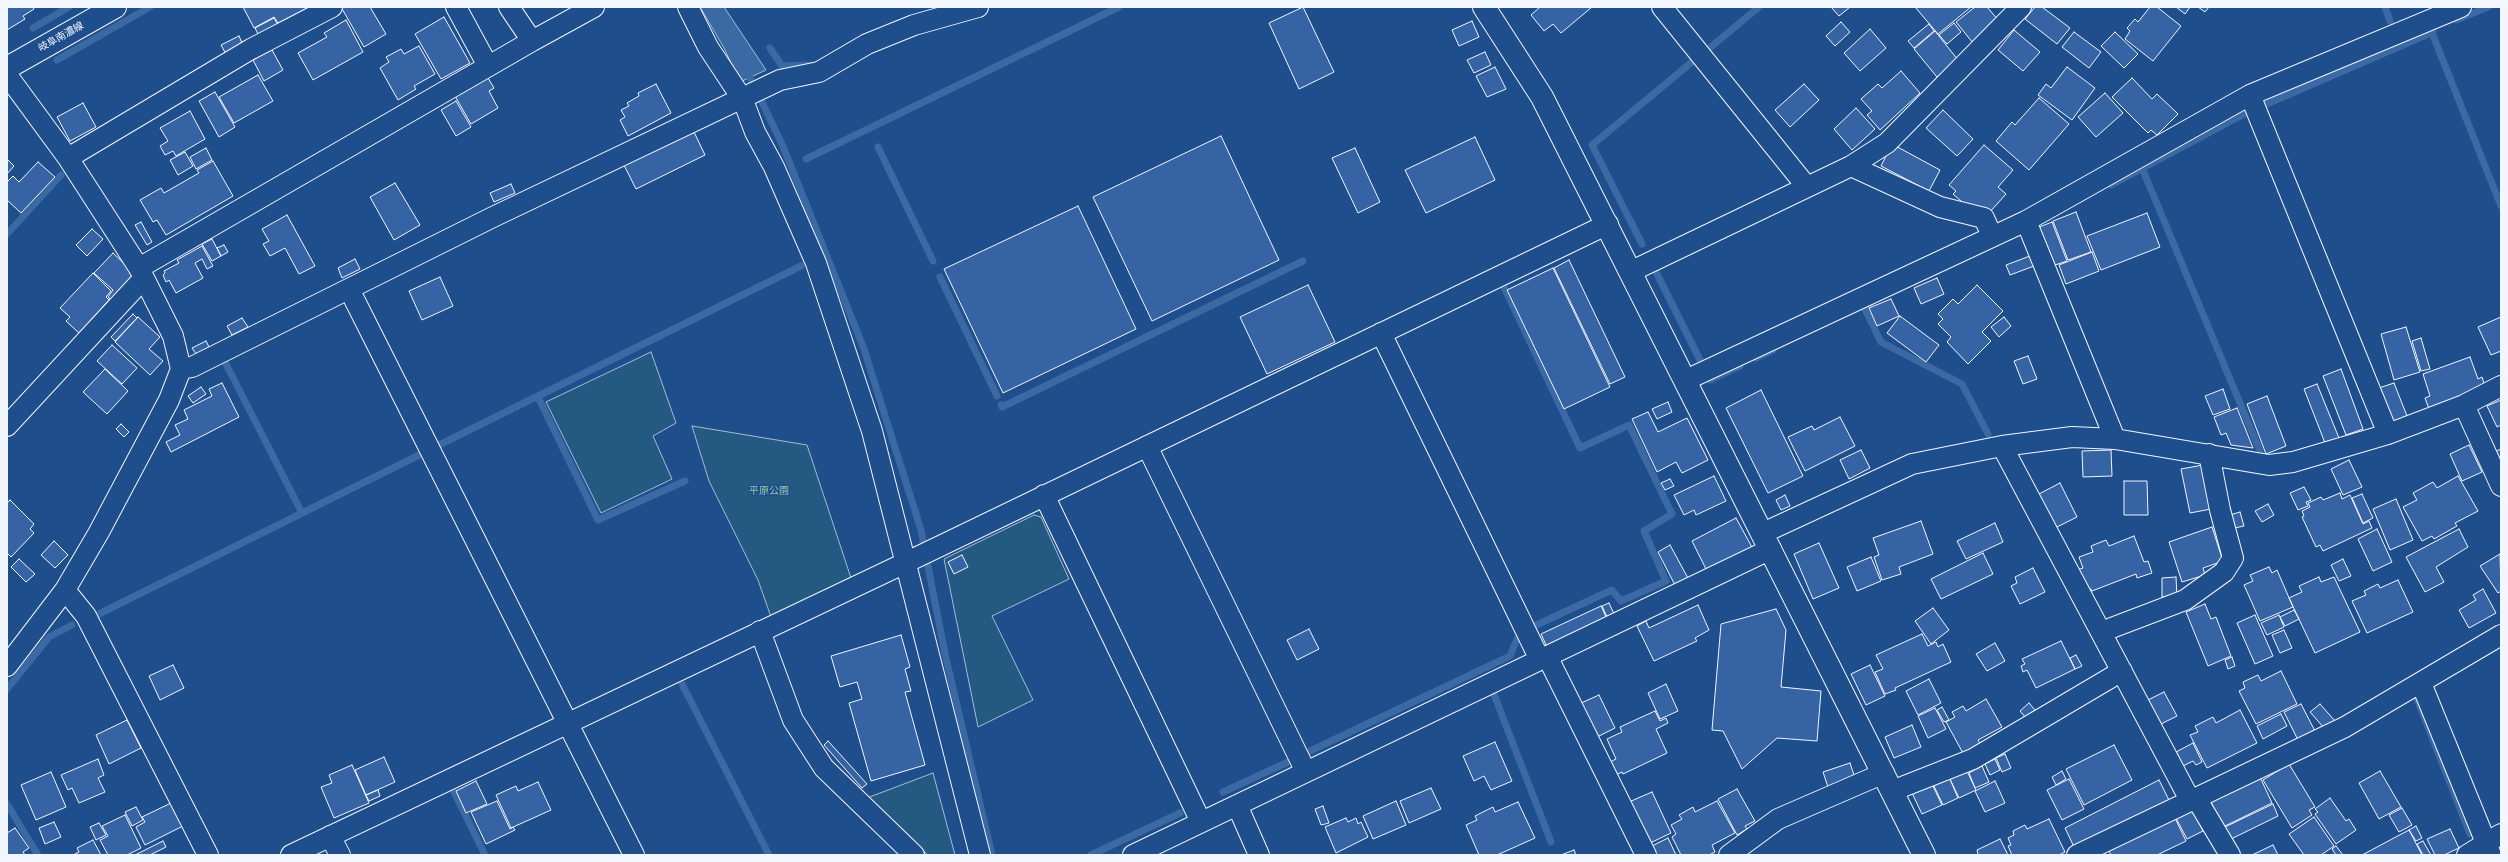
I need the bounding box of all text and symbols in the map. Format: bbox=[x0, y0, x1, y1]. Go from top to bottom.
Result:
street label: 岐阜南濃線 bbox=[36, 20, 86, 54]
park label: 平原公園 bbox=[749, 485, 789, 497]

